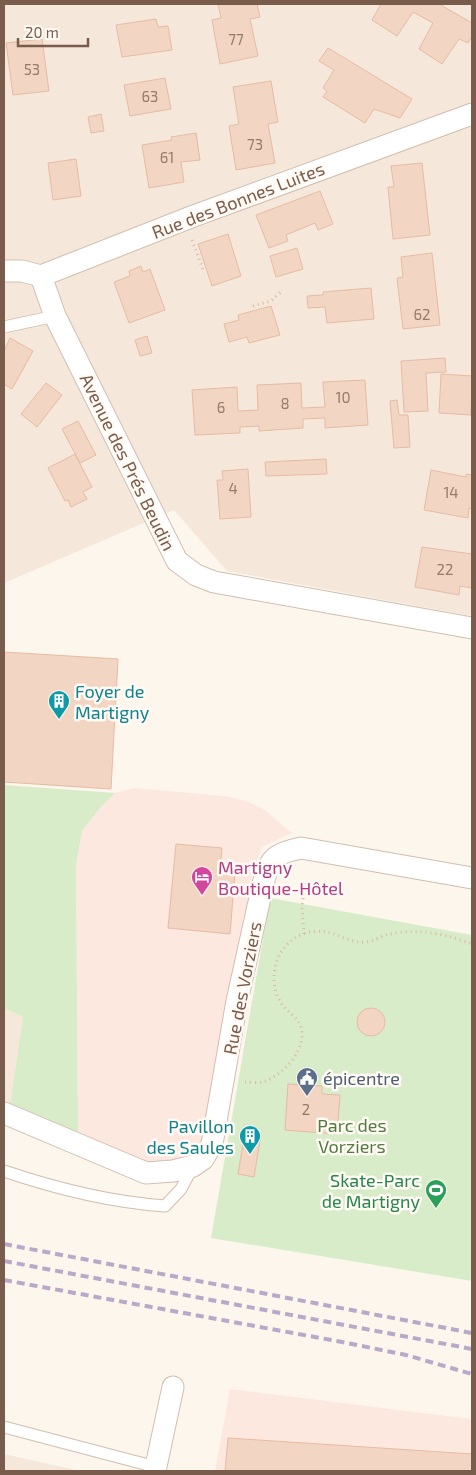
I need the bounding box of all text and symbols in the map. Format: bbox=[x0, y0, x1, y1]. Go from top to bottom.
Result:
scale bar bbox=[18, 15, 88, 47]
text: 20 m bbox=[25, 23, 59, 41]
house number: 77 bbox=[228, 30, 244, 48]
house number: 53 bbox=[24, 60, 40, 78]
house number: 63 bbox=[142, 87, 158, 105]
house number: 73 bbox=[247, 135, 263, 153]
house number: 61 bbox=[160, 148, 174, 166]
street label: Rue des Bonnes Luites bbox=[149, 157, 327, 243]
house number: 62 bbox=[413, 305, 431, 323]
street label: Avenue des Prés Beudin bbox=[76, 370, 180, 554]
house number: 10 bbox=[335, 388, 351, 406]
house number: 8 bbox=[280, 394, 290, 412]
house number: 6 bbox=[217, 398, 225, 416]
house number: 4 bbox=[228, 479, 238, 497]
house number: 14 bbox=[443, 483, 459, 501]
house number: 22 bbox=[437, 560, 453, 578]
place label: Foyer de Martigny bbox=[75, 680, 150, 723]
building icon: Foyer de Martigny bbox=[47, 689, 71, 720]
place label: Martigny Boutique-Hôtel bbox=[218, 856, 344, 899]
hotel icon: Martigny Boutique-Hôtel bbox=[190, 865, 214, 896]
street label: Rue des Vorziers bbox=[218, 920, 266, 1056]
public building icon: épicentre bbox=[295, 1066, 319, 1097]
place label: épicentre bbox=[323, 1067, 400, 1089]
house number: 2 bbox=[302, 1100, 310, 1118]
park label: Parc des Vorziers bbox=[317, 1114, 387, 1157]
place label: Pavillon des Saules bbox=[146, 1115, 234, 1158]
building icon: Pavillon des Saules bbox=[238, 1124, 262, 1155]
place label: Skate-Parc de Martigny bbox=[322, 1169, 420, 1212]
sports icon: Skate-Parc de Martigny bbox=[424, 1178, 448, 1209]

